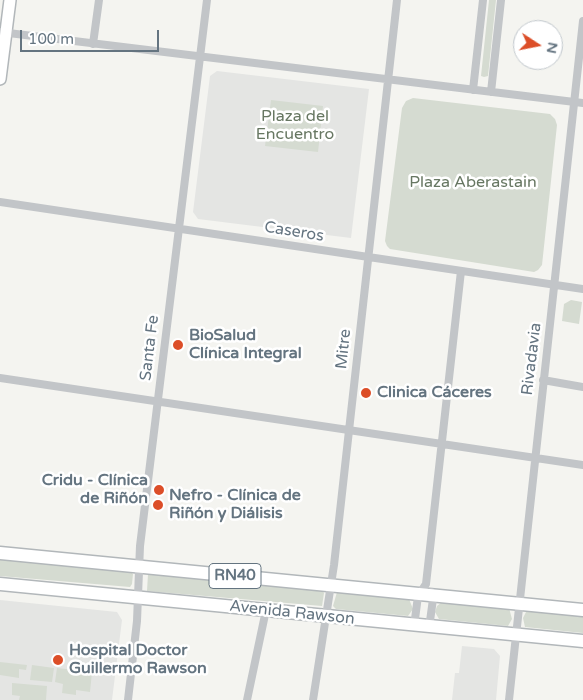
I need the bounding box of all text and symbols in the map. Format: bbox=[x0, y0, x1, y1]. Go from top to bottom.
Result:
scale bar bbox=[22, 20, 161, 52]
north arrow bbox=[513, 20, 563, 70]
text: 100 m bbox=[28, 30, 74, 48]
text: N bbox=[543, 41, 562, 55]
park label: Plaza del Encuentro bbox=[256, 107, 334, 145]
park label: Plaza Aberastain bbox=[409, 173, 537, 193]
street label: Caseros bbox=[263, 218, 325, 246]
street label: Santa Fe bbox=[136, 314, 164, 382]
street label: Rivadavia bbox=[518, 322, 546, 396]
place label: BioSalud Clínica Integral bbox=[189, 326, 302, 364]
street label: Mitre bbox=[332, 328, 356, 370]
marker: BioSalud Clínica Integral bbox=[171, 338, 185, 352]
place label: Clinica Cáceres bbox=[377, 383, 492, 403]
marker: Clinica Cáceres bbox=[359, 386, 373, 400]
place label: Cridu - Clínica de Riñón bbox=[42, 471, 148, 509]
marker: Cridu - Clínica de Riñón bbox=[152, 483, 166, 497]
place label: Nefro - Clínica de Riñón y Diálisis bbox=[169, 486, 301, 524]
marker: Nefro - Clínica de Riñón y Diálisis bbox=[151, 498, 165, 512]
road number: RN40 bbox=[209, 564, 261, 588]
street label: Avenida Rawson bbox=[228, 597, 356, 629]
place label: Hospital Doctor Guillermo Rawson bbox=[69, 641, 207, 679]
marker: Hospital Doctor Guillermo Rawson bbox=[51, 653, 65, 667]

